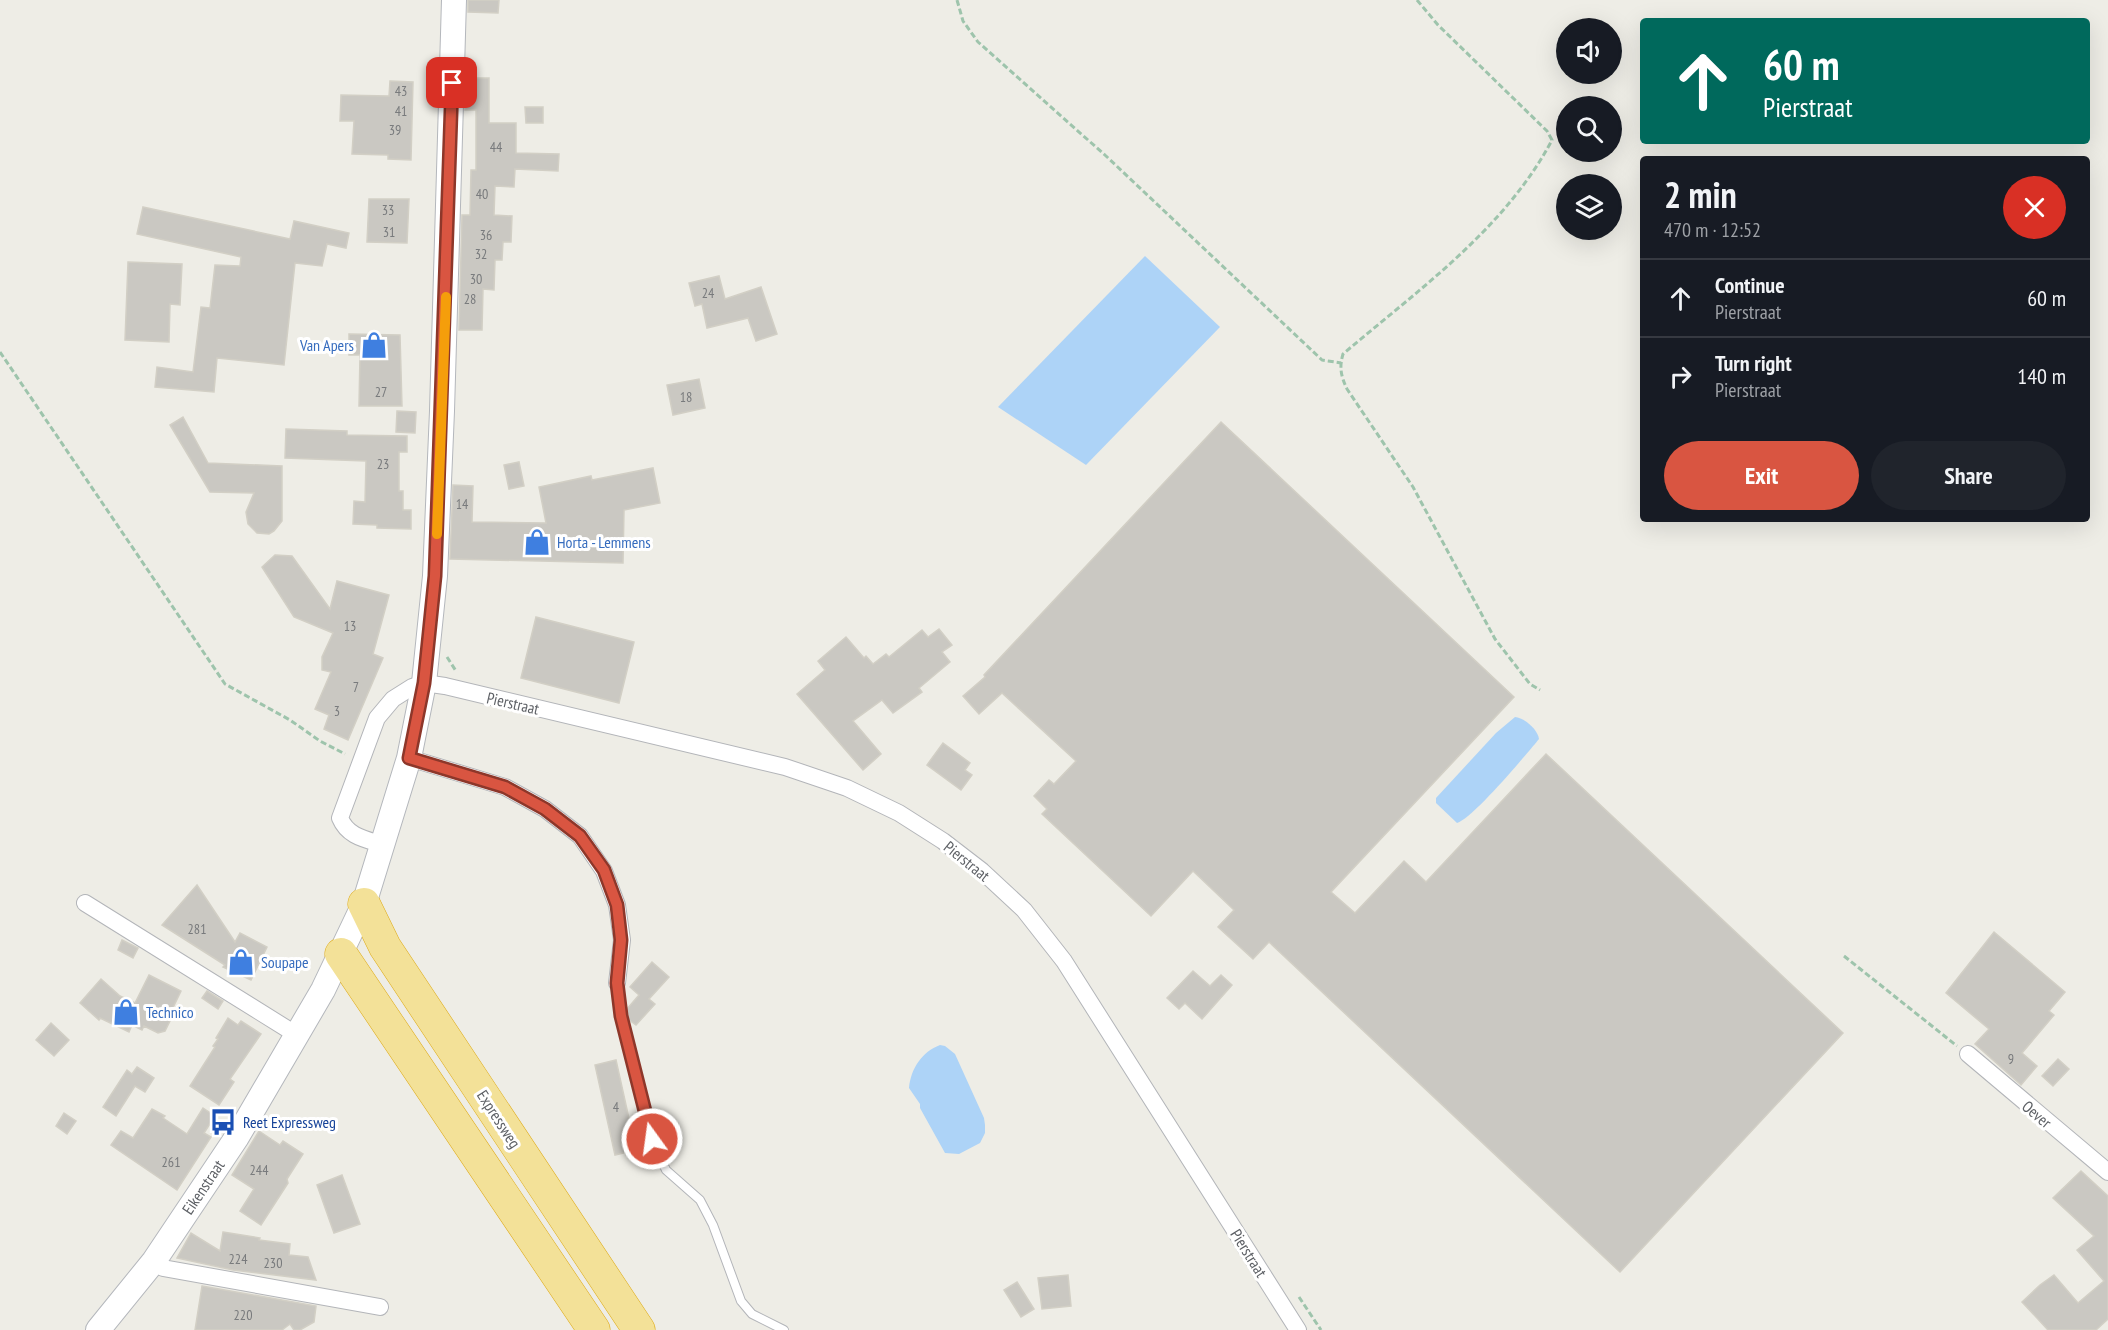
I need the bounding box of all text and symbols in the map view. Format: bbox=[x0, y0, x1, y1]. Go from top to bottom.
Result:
map controls bbox=[1556, 18, 1622, 240]
button: sound bbox=[1556, 18, 1622, 84]
text: 60 m bbox=[1763, 37, 1840, 92]
icon: ahead bbox=[1664, 42, 1742, 120]
pin bbox=[426, 57, 477, 108]
icon: arrive bbox=[435, 66, 468, 99]
house number: 43 bbox=[395, 82, 407, 100]
text: Pierstraat bbox=[1763, 90, 1853, 124]
button: search bbox=[1556, 96, 1622, 162]
house number: 41 bbox=[395, 102, 407, 120]
house number: 39 bbox=[389, 121, 401, 139]
house number: 44 bbox=[490, 138, 503, 156]
text: 2 min bbox=[1664, 171, 1737, 218]
button: layers bbox=[1556, 174, 1622, 240]
button: close bbox=[2003, 176, 2066, 239]
house number: 40 bbox=[476, 185, 488, 203]
house number: 33 bbox=[382, 201, 394, 219]
text: 470 m · 12:52 bbox=[1664, 217, 1761, 243]
house number: 31 bbox=[383, 223, 395, 241]
house number: 36 bbox=[480, 226, 492, 244]
house number: 32 bbox=[475, 245, 487, 263]
house number: 30 bbox=[470, 270, 482, 288]
text: Continue bbox=[1715, 271, 1785, 299]
icon: ahead bbox=[1664, 282, 1697, 315]
house number: 24 bbox=[702, 284, 715, 302]
text: 60 m bbox=[2027, 284, 2066, 312]
house number: 28 bbox=[464, 290, 476, 308]
text: Pierstraat bbox=[1715, 299, 1781, 325]
shop icon: Van Apers bbox=[359, 330, 389, 360]
place label: Van Apers bbox=[299, 335, 354, 355]
text: Turn right bbox=[1715, 349, 1792, 377]
icon: right bbox=[1664, 360, 1697, 393]
text: 140 m bbox=[2017, 362, 2066, 390]
text: Pierstraat bbox=[1715, 377, 1781, 403]
house number: 27 bbox=[375, 383, 387, 401]
house number: 18 bbox=[680, 388, 692, 406]
button: Exit bbox=[1664, 441, 1859, 510]
button: Share bbox=[1871, 441, 2066, 510]
house number: 23 bbox=[377, 455, 389, 473]
house number: 14 bbox=[456, 495, 469, 513]
shop icon: Horta - Lemmens bbox=[522, 527, 552, 557]
place label: Horta - Lemmens bbox=[557, 532, 651, 552]
house number: 13 bbox=[344, 617, 356, 635]
house number: 7 bbox=[353, 678, 359, 696]
street label: Pierstraat bbox=[485, 687, 542, 719]
house number: 3 bbox=[334, 702, 340, 720]
street label: Pierstraat bbox=[940, 837, 994, 886]
house number: 281 bbox=[188, 920, 206, 938]
shop icon: Soupape bbox=[226, 947, 256, 977]
place label: Soupape bbox=[261, 952, 309, 972]
shop icon: Technico bbox=[111, 997, 141, 1027]
place label: Technico bbox=[146, 1002, 194, 1022]
house number: 9 bbox=[2008, 1050, 2014, 1068]
street label: Expressweg bbox=[473, 1086, 525, 1152]
street label: Oever bbox=[2018, 1096, 2056, 1132]
house number: 4 bbox=[613, 1098, 620, 1116]
bus stop icon: Reet Expressweg bbox=[208, 1107, 238, 1137]
position arrow bbox=[620, 1107, 684, 1171]
place label: Reet Expressweg bbox=[243, 1112, 336, 1132]
house number: 261 bbox=[162, 1153, 180, 1171]
street label: Eikenstraat bbox=[178, 1155, 229, 1218]
house number: 244 bbox=[250, 1161, 269, 1179]
street label: Pierstraat bbox=[1226, 1225, 1272, 1281]
house number: 224 bbox=[229, 1250, 248, 1268]
house number: 230 bbox=[264, 1254, 282, 1272]
house number: 220 bbox=[234, 1306, 252, 1324]

